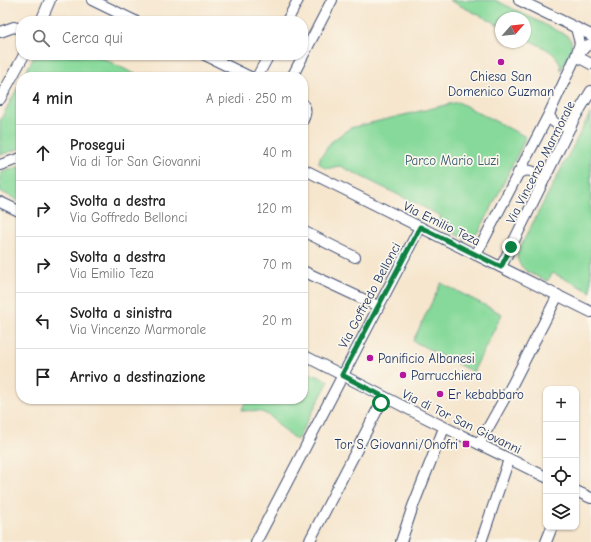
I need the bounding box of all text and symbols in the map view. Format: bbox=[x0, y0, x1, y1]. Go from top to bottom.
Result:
north arrow bbox=[495, 12, 531, 48]
search box bbox=[16, 16, 308, 60]
icon: search bbox=[30, 27, 52, 49]
text: Cerca qui bbox=[62, 29, 123, 47]
marker: Chiesa San Domenico Guzman bbox=[496, 57, 506, 67]
place label: Chiesa San Domenico Guzman bbox=[448, 69, 554, 99]
text: 4 min bbox=[32, 89, 73, 108]
text: A piedi · 250 m bbox=[206, 91, 292, 106]
street label: Via Vincenzo Marmorale bbox=[503, 98, 578, 226]
text: Prosegui bbox=[70, 136, 125, 154]
icon: ahead bbox=[32, 142, 54, 164]
text: 40 m bbox=[263, 145, 292, 160]
park label: Parco Mario Luzi bbox=[405, 153, 499, 168]
text: Via di Tor San Giovanni bbox=[70, 154, 201, 169]
text: Svolta a destra bbox=[70, 192, 166, 210]
icon: right bbox=[32, 198, 54, 220]
street label: Via Emilio Teza bbox=[401, 198, 483, 249]
text: 120 m bbox=[257, 201, 292, 216]
text: Via Goffredo Bellonci bbox=[70, 210, 187, 225]
route end bbox=[502, 238, 520, 256]
street label: Via Goffredo Bellonci bbox=[335, 240, 404, 351]
text: Svolta a destra bbox=[70, 248, 166, 266]
icon: right bbox=[32, 254, 54, 276]
text: 70 m bbox=[263, 257, 292, 272]
text: Via Emilio Teza bbox=[70, 266, 154, 281]
text: Svolta a sinistra bbox=[70, 304, 172, 322]
icon: left bbox=[32, 310, 54, 332]
text: 20 m bbox=[262, 313, 292, 328]
text: Via Vincenzo Marmorale bbox=[70, 322, 206, 337]
place label: Panificio Albanesi bbox=[378, 351, 475, 366]
marker: Panificio Albanesi bbox=[365, 353, 375, 363]
icon: arrive bbox=[32, 366, 54, 388]
text: Arrivo a destinazione bbox=[70, 368, 205, 386]
place label: Parrucchiera bbox=[411, 368, 482, 383]
marker: Parrucchiera bbox=[398, 370, 408, 380]
street label: Via di Tor San Giovanni bbox=[400, 386, 524, 457]
map controls bbox=[543, 386, 579, 530]
button: + bbox=[543, 386, 579, 422]
place label: Er kebabbaro bbox=[448, 387, 524, 402]
marker: Er kebabbaro bbox=[435, 389, 445, 399]
route start bbox=[372, 394, 390, 412]
button: − bbox=[543, 422, 579, 458]
place label: Tor S. Giovanni/Onofri bbox=[335, 437, 458, 452]
marker: Tor S. Giovanni/Onofri bbox=[461, 439, 471, 449]
button: locate bbox=[543, 458, 579, 494]
button: layers bbox=[543, 494, 579, 530]

